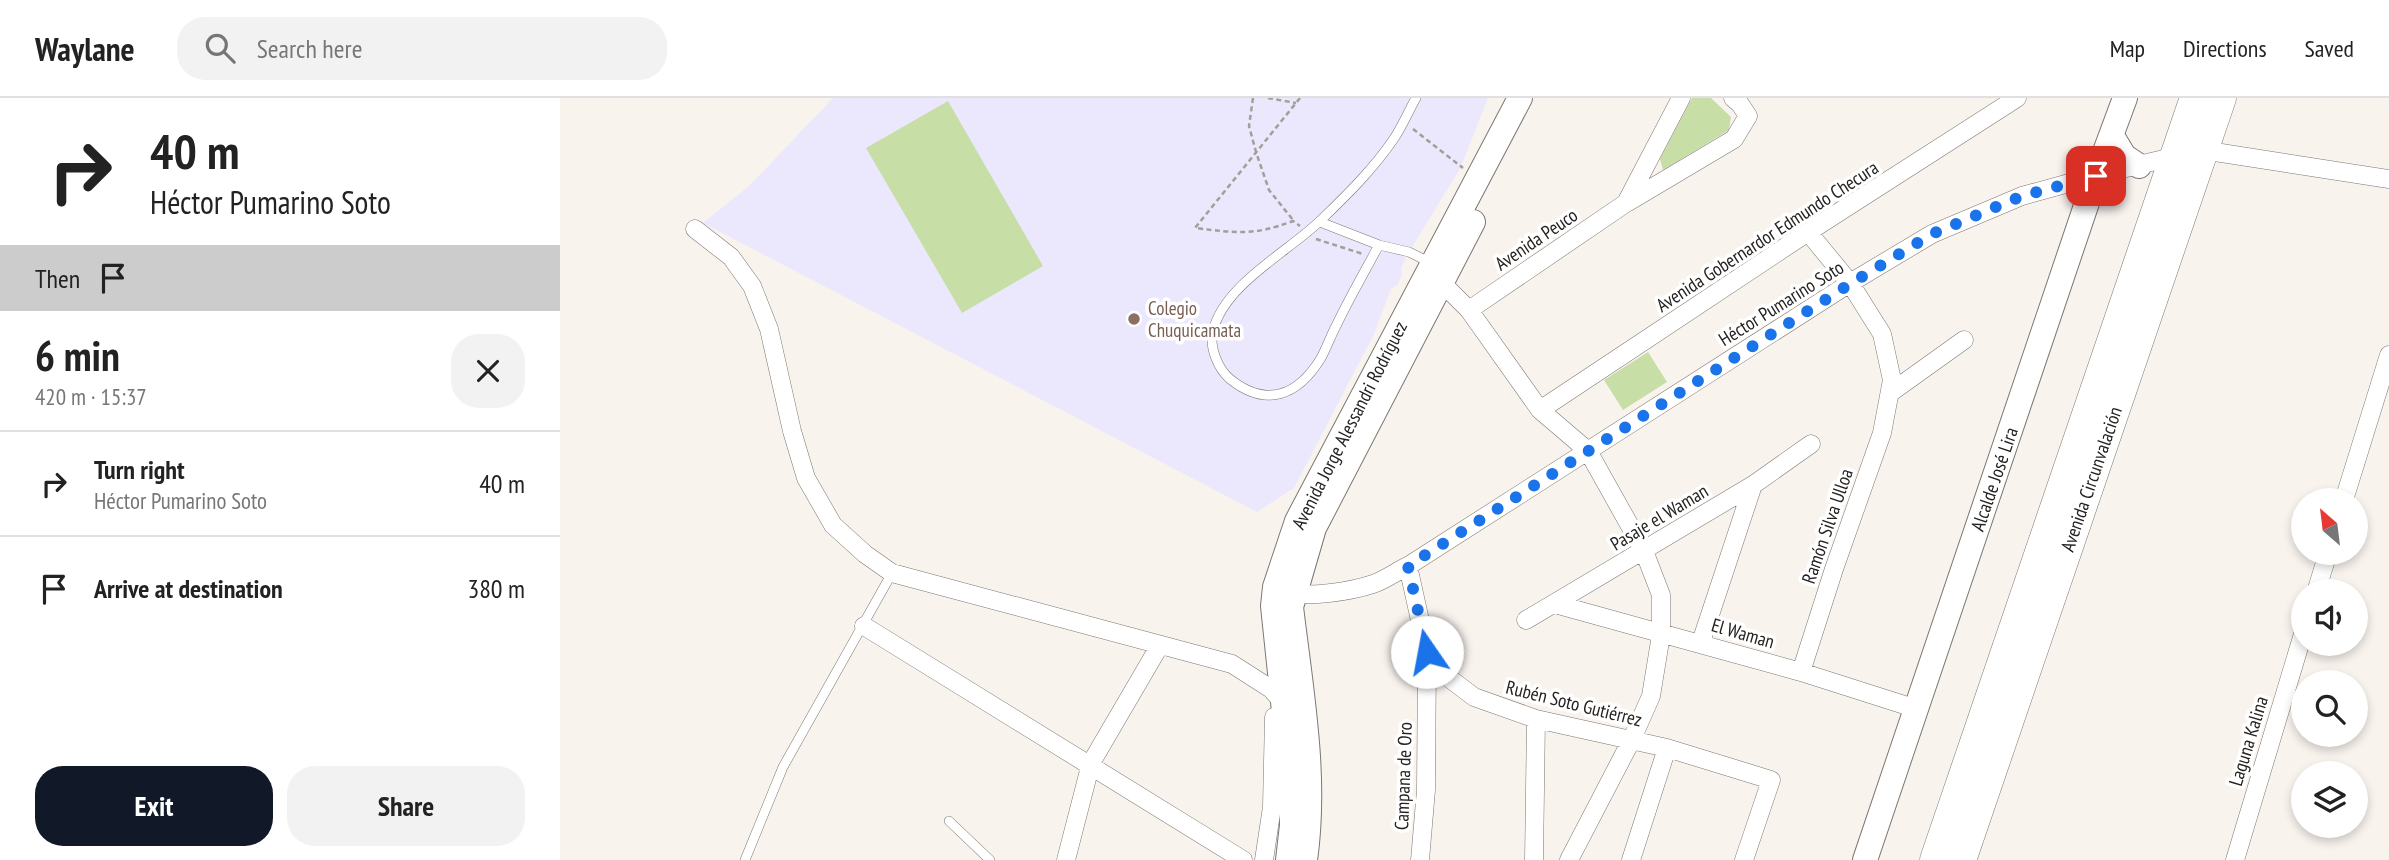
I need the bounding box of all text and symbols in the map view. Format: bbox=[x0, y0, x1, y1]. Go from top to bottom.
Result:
search box bbox=[177, 17, 667, 80]
text: Waylane bbox=[35, 27, 135, 70]
icon: search bbox=[201, 29, 239, 67]
text: Search here bbox=[257, 32, 362, 65]
text: Map bbox=[2110, 33, 2145, 64]
text: Directions bbox=[2183, 33, 2267, 64]
text: Saved bbox=[2305, 33, 2354, 64]
text: 40 m bbox=[150, 119, 239, 183]
icon: right bbox=[35, 126, 126, 217]
pin bbox=[2066, 146, 2126, 206]
street label: Avenida Gobernardor Edmundo Checura bbox=[1651, 155, 1883, 317]
icon: arrive bbox=[2077, 157, 2115, 195]
text: Héctor Pumarino Soto bbox=[150, 181, 391, 223]
street label: Avenida Peuco bbox=[1490, 203, 1582, 275]
street label: Héctor Pumarino Soto bbox=[1714, 255, 1848, 351]
icon: arrive bbox=[94, 259, 132, 297]
text: Then bbox=[35, 262, 80, 295]
place label: Colegio Chuquicamata bbox=[1148, 296, 1241, 342]
marker: Colegio Chuquicamata bbox=[1126, 311, 1142, 327]
street label: Avenida Jorge Alessandri Rodríguez bbox=[1286, 317, 1412, 533]
text: 6 min bbox=[35, 328, 120, 383]
button: close bbox=[451, 334, 525, 408]
text: 420 m · 15:37 bbox=[35, 382, 147, 411]
street label: Avenida Circunvalación bbox=[2055, 403, 2127, 555]
street label: Alcalde José Lira bbox=[1965, 424, 2023, 534]
text: Turn right bbox=[94, 453, 185, 486]
icon: right bbox=[35, 465, 73, 503]
street label: Ramón Silva Ulloa bbox=[1796, 465, 1858, 587]
text: 40 m bbox=[479, 467, 525, 500]
street label: Pasaje el Waman bbox=[1606, 478, 1712, 556]
text: Héctor Pumarino Soto bbox=[94, 486, 267, 515]
north arrow bbox=[2291, 488, 2368, 565]
map controls bbox=[2291, 488, 2368, 838]
icon: arrive bbox=[35, 570, 73, 608]
text: Arrive at destination bbox=[94, 572, 283, 605]
text: 380 m bbox=[467, 572, 525, 605]
button: sound bbox=[2291, 579, 2368, 656]
street label: El Waman bbox=[1709, 613, 1777, 653]
position arrow bbox=[1390, 615, 1464, 689]
button: search bbox=[2291, 670, 2368, 747]
street label: Rubén Soto Gutiérrez bbox=[1504, 675, 1645, 732]
street label: Laguna Kalina bbox=[2223, 693, 2273, 789]
street label: Campana de Oro bbox=[1389, 722, 1417, 830]
button: layers bbox=[2291, 761, 2368, 838]
button: Exit bbox=[35, 766, 273, 846]
button: Share bbox=[287, 766, 525, 846]

